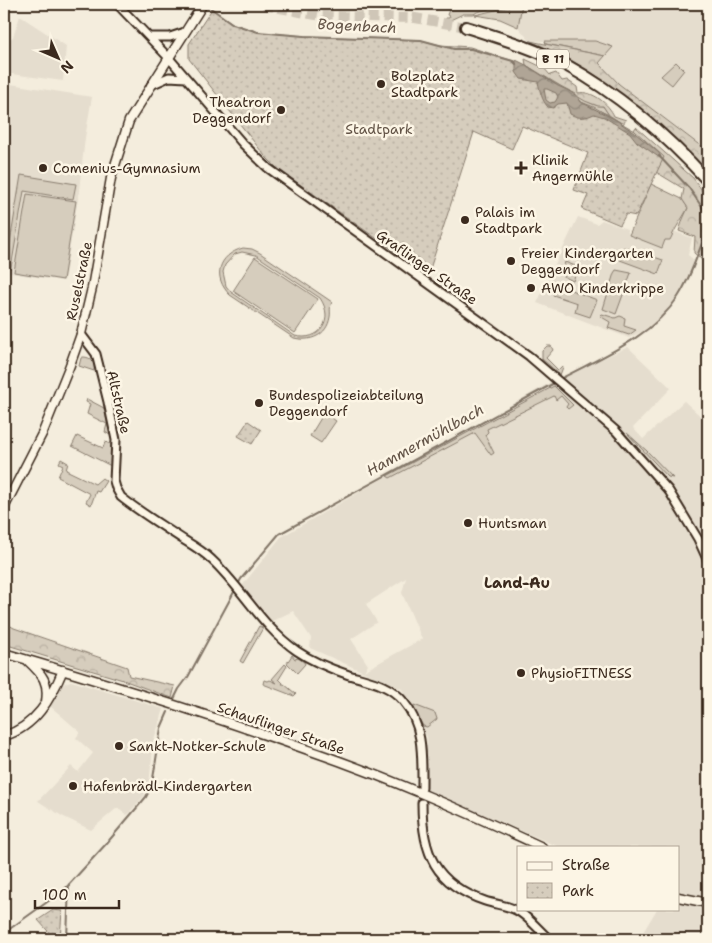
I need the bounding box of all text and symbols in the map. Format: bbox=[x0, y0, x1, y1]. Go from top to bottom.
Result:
water label: Bogenbach bbox=[317, 14, 397, 38]
north arrow bbox=[32, 32, 82, 82]
road number: B 11 bbox=[537, 50, 569, 68]
text: N bbox=[57, 57, 77, 77]
place label: Bolzplatz Stadtpark bbox=[391, 67, 458, 101]
marker: Bolzplatz Stadtpark bbox=[375, 78, 387, 90]
place label: Theatron Deggendorf bbox=[192, 93, 272, 127]
marker: Theatron Deggendorf bbox=[275, 104, 287, 116]
park label: Stadtpark bbox=[345, 120, 413, 138]
place label: Klinik Angermühle bbox=[532, 151, 614, 185]
place label: Comenius-Gymnasium bbox=[53, 159, 201, 177]
marker: Klinik Angermühle bbox=[514, 161, 528, 175]
marker: Comenius-Gymnasium bbox=[37, 162, 49, 174]
place label: Palais im Stadtpark bbox=[475, 203, 542, 237]
marker: Palais im Stadtpark bbox=[459, 214, 471, 226]
street label: Graflinger Straße bbox=[373, 225, 481, 309]
street label: Ruselstraße bbox=[62, 240, 96, 322]
place label: Freier Kindergarten Deggendorf bbox=[521, 244, 654, 278]
marker: Freier Kindergarten Deggendorf bbox=[505, 255, 517, 267]
place label: AWO Kinderkrippe bbox=[541, 279, 664, 297]
marker: AWO Kinderkrippe bbox=[525, 282, 537, 294]
street label: Altstraße bbox=[103, 369, 135, 435]
place label: Bundespolizeiabteilung Deggendorf bbox=[269, 386, 424, 420]
marker: Bundespolizeiabteilung Deggendorf bbox=[253, 397, 265, 409]
water label: Hammermühlbach bbox=[363, 399, 487, 481]
place label: Huntsman bbox=[478, 514, 547, 532]
marker: Huntsman bbox=[462, 517, 474, 529]
district label: Land-Au bbox=[484, 573, 550, 593]
place label: PhysioFITNESS bbox=[531, 664, 632, 682]
marker: PhysioFITNESS bbox=[515, 667, 527, 679]
street label: Schauflinger Straße bbox=[215, 698, 347, 758]
place label: Sankt-Notker-Schule bbox=[129, 737, 266, 755]
marker: Sankt-Notker-Schule bbox=[113, 740, 125, 752]
place label: Hafenbrädl-Kindergarten bbox=[83, 777, 252, 795]
marker: Hafenbrädl-Kindergarten bbox=[67, 780, 79, 792]
legend bbox=[517, 846, 680, 910]
text: Straße bbox=[562, 855, 610, 875]
scale bar bbox=[35, 878, 119, 910]
text: Park bbox=[562, 881, 594, 901]
text: 100 m bbox=[42, 885, 87, 905]

